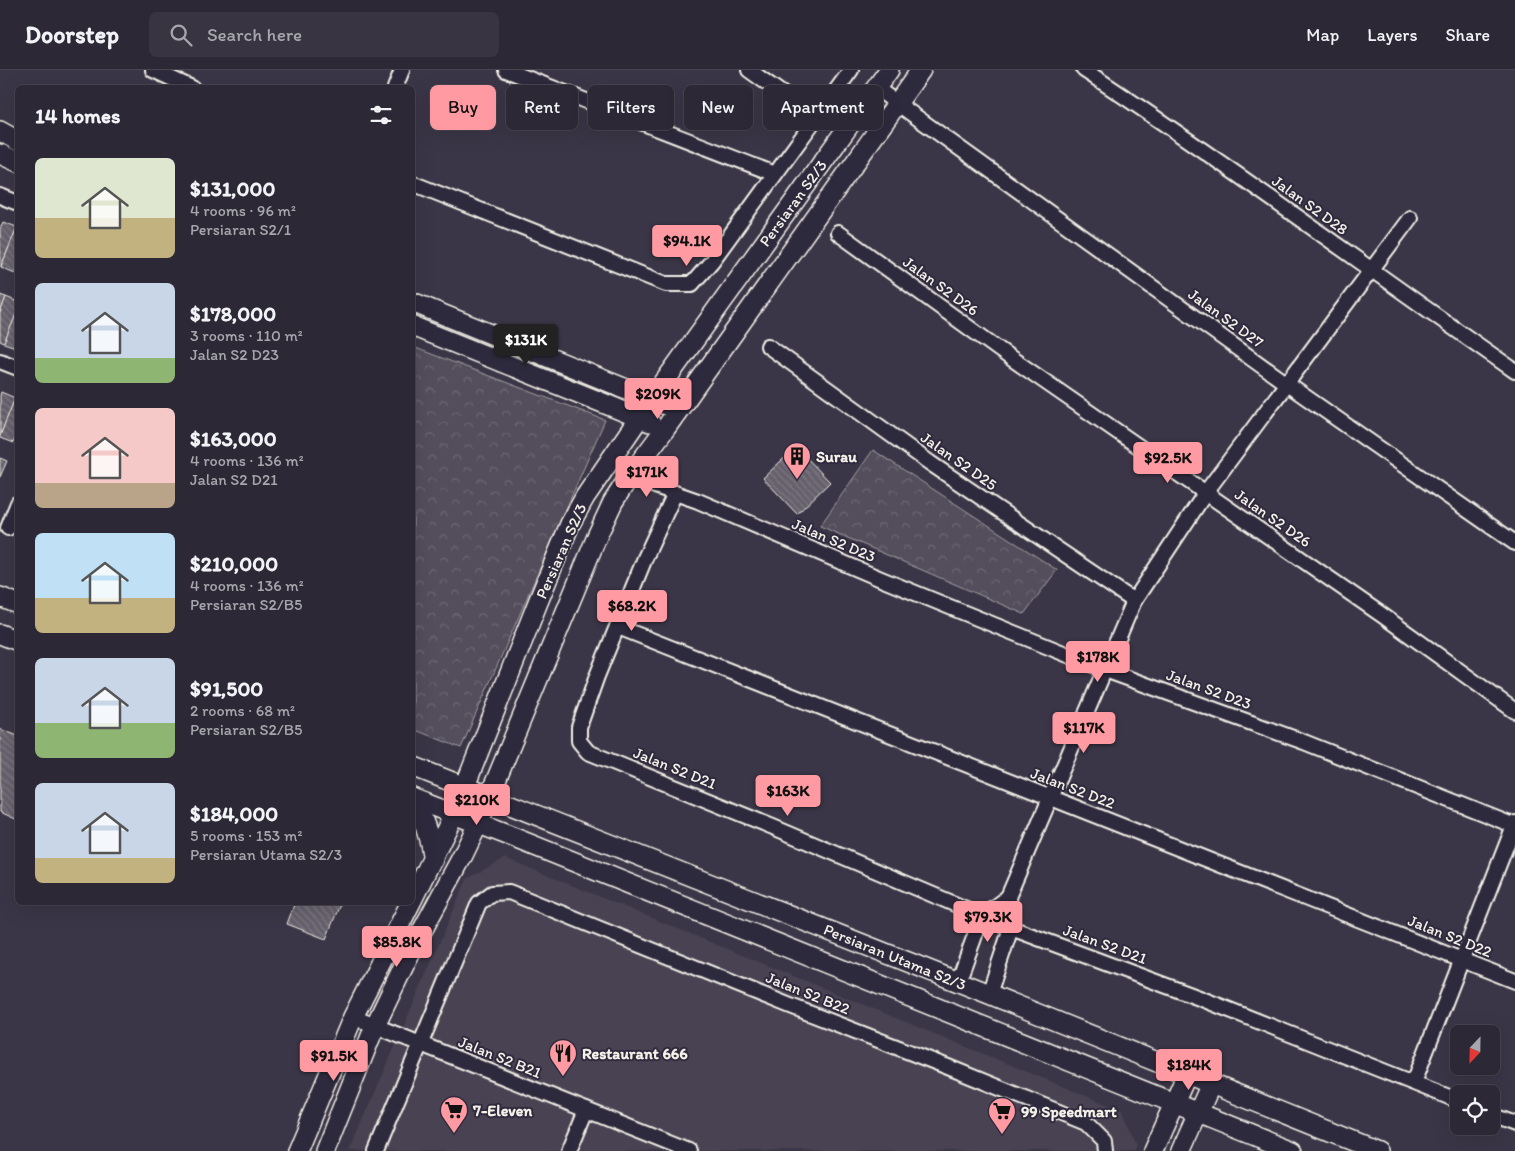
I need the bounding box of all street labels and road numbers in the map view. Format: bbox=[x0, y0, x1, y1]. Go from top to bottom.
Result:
street label: Persiaran S2/3 bbox=[755, 156, 831, 250]
street label: Jalan S2 D28 bbox=[1268, 171, 1352, 239]
street label: Jalan S2 D26 bbox=[899, 252, 983, 320]
street label: Jalan S2 D27 bbox=[1185, 284, 1267, 352]
street label: Jalan S2 D25 bbox=[917, 428, 1001, 494]
street label: Jalan S2 D26 bbox=[1231, 485, 1315, 551]
street label: Persiaran S2/3 bbox=[532, 500, 591, 602]
street label: Jalan S2 D23 bbox=[789, 514, 879, 566]
street label: Jalan S2 D23 bbox=[1164, 665, 1254, 713]
street label: Jalan S2 D21 bbox=[631, 743, 720, 793]
street label: Jalan S2 D22 bbox=[1028, 763, 1118, 813]
street label: Jalan S2 D22 bbox=[1405, 911, 1495, 962]
street label: Persiaran Utama S2/3 bbox=[821, 920, 969, 994]
street label: Jalan S2 D21 bbox=[1061, 920, 1150, 968]
street label: Jalan S2 B22 bbox=[763, 968, 853, 1019]
street label: Jalan S2 B21 bbox=[456, 1032, 545, 1082]

